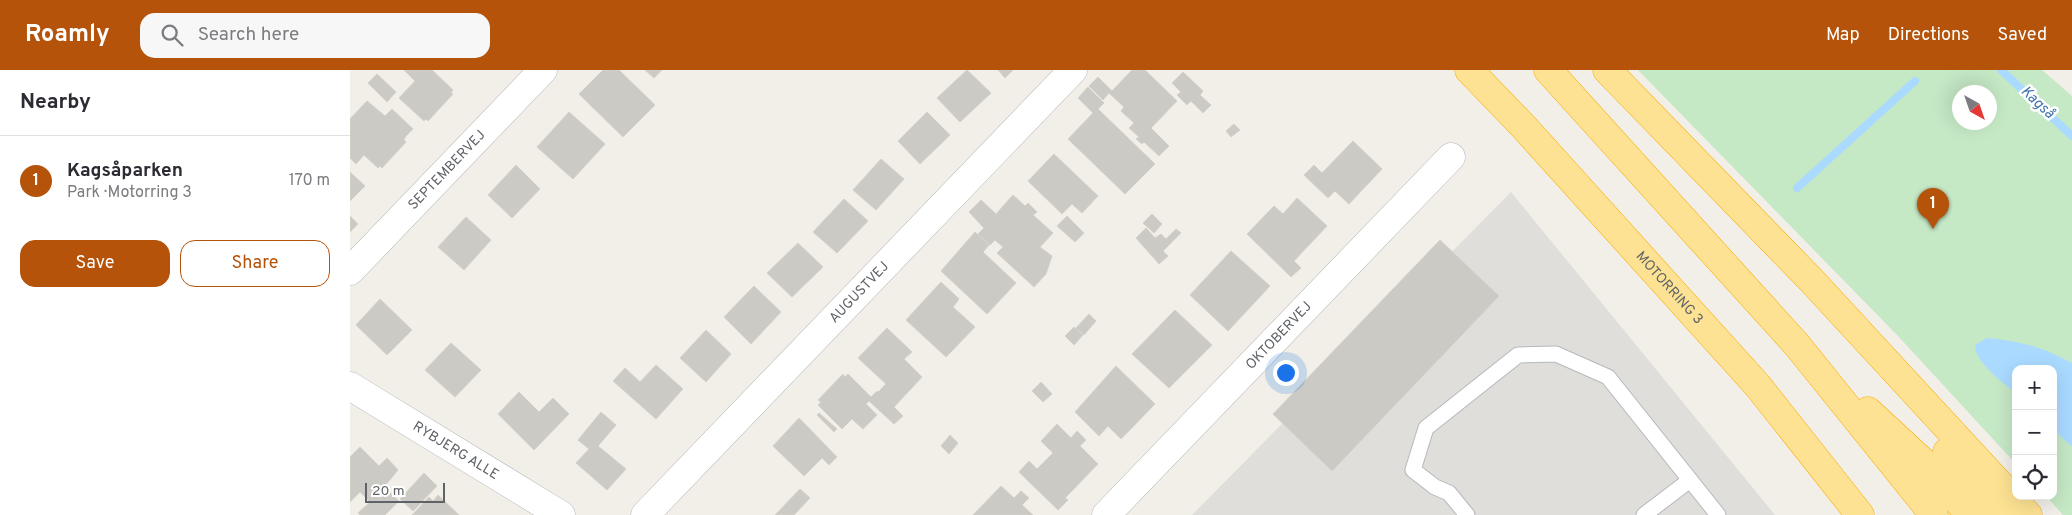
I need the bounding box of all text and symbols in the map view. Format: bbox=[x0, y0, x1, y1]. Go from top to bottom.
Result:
search box bbox=[140, 13, 490, 58]
text: Roamly bbox=[25, 20, 110, 50]
icon: search bbox=[158, 21, 186, 49]
text: Search here bbox=[198, 23, 299, 47]
text: Map bbox=[1826, 24, 1860, 47]
text: Directions bbox=[1888, 24, 1970, 47]
text: Saved bbox=[1998, 24, 2047, 47]
water label: Kagså bbox=[2016, 83, 2058, 124]
north arrow bbox=[1952, 85, 1997, 130]
text: Nearby bbox=[20, 89, 91, 116]
street label: SEPTEMBERVEJ bbox=[405, 127, 489, 213]
text: Kagsåparken bbox=[67, 159, 183, 183]
text: 1 bbox=[33, 171, 39, 191]
text: 170 m bbox=[289, 171, 330, 191]
text: Park · Motorring 3 bbox=[67, 183, 192, 203]
pin: 1 bbox=[1917, 188, 1949, 229]
button: Save bbox=[20, 240, 170, 287]
button: Share bbox=[180, 240, 330, 287]
street label: MOTORRING 3 bbox=[1632, 248, 1707, 328]
street label: AUGUSTVEJ bbox=[826, 258, 893, 327]
street label: OKTOBERVEJ bbox=[1242, 298, 1315, 373]
your location bbox=[1273, 360, 1299, 386]
map controls bbox=[2012, 365, 2057, 500]
button: + bbox=[2012, 365, 2057, 410]
button: − bbox=[2012, 410, 2057, 455]
street label: RYBJERG ALLE bbox=[410, 418, 502, 483]
button: locate bbox=[2012, 455, 2057, 500]
scale bar bbox=[365, 480, 445, 503]
text: 20 m bbox=[372, 483, 405, 500]

